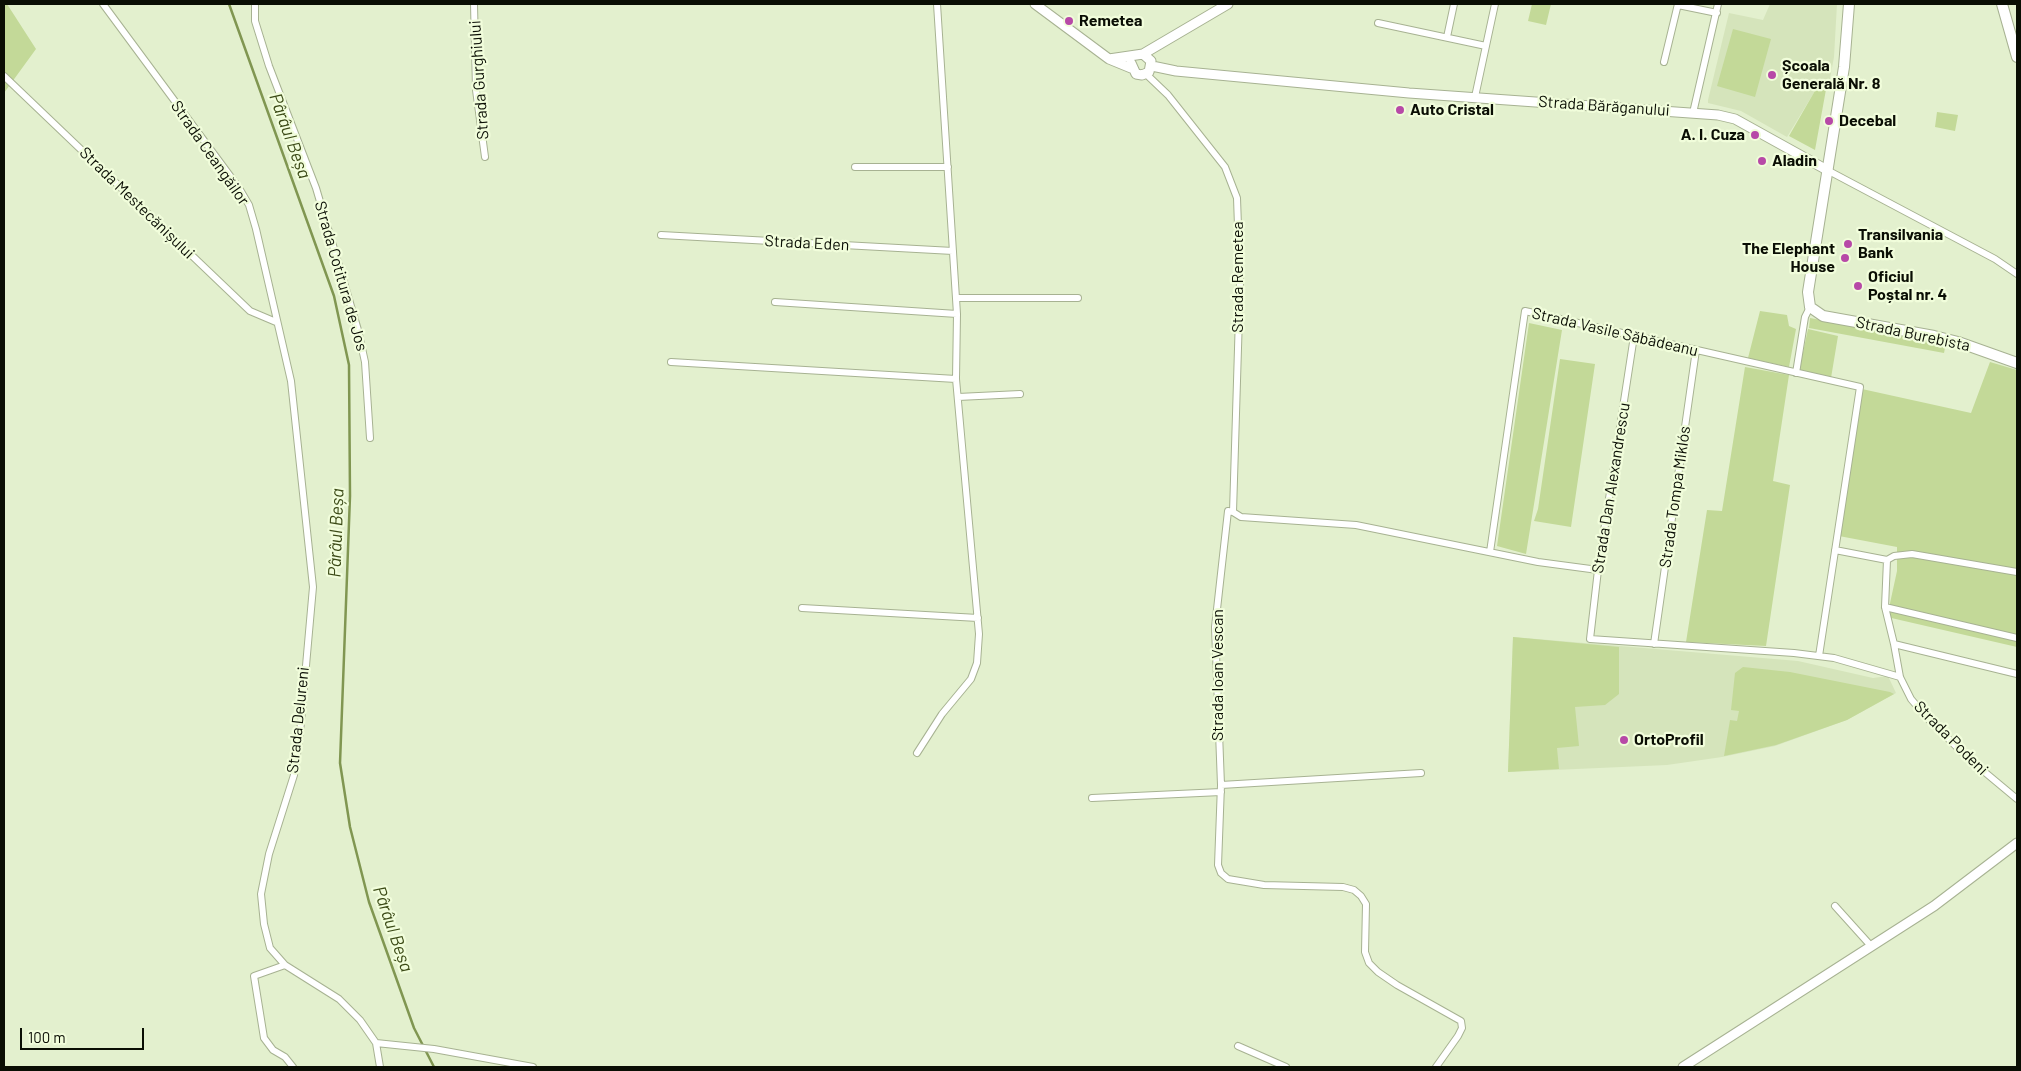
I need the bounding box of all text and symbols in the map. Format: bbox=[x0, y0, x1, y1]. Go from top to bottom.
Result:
place label: Remetea bbox=[1079, 11, 1142, 31]
marker: Remetea bbox=[1063, 15, 1075, 27]
street label: Strada Gurghiului bbox=[465, 20, 493, 140]
place label: Școala Generală Nr. 8 bbox=[1782, 56, 1880, 94]
marker: Școala Generală Nr. 8 bbox=[1766, 69, 1778, 81]
water label: Pârâul Beșa bbox=[265, 90, 315, 182]
street label: Strada Bărăganului bbox=[1538, 92, 1670, 120]
street label: Strada Ceangăilor bbox=[167, 97, 253, 209]
place label: Auto Cristal bbox=[1410, 100, 1494, 120]
marker: Auto Cristal bbox=[1394, 104, 1406, 116]
place label: Decebal bbox=[1839, 111, 1896, 131]
marker: Decebal bbox=[1823, 115, 1835, 127]
place label: A. I. Cuza bbox=[1681, 125, 1745, 145]
marker: A. I. Cuza bbox=[1749, 129, 1761, 141]
street label: Strada Mestecănișului bbox=[75, 143, 199, 263]
place label: Aladin bbox=[1772, 151, 1817, 171]
marker: Aladin bbox=[1756, 155, 1768, 167]
street label: Strada Cotitura de Jos bbox=[310, 199, 372, 353]
street label: Strada Remetea bbox=[1228, 221, 1248, 333]
place label: Transilvania Bank bbox=[1858, 225, 1943, 263]
street label: Strada Eden bbox=[764, 231, 850, 255]
marker: Transilvania Bank bbox=[1842, 238, 1854, 250]
place label: The Elephant House bbox=[1742, 239, 1835, 277]
marker: The Elephant House bbox=[1839, 252, 1851, 264]
place label: Oficiul Poștal nr. 4 bbox=[1868, 267, 1947, 305]
marker: Oficiul Poștal nr. 4 bbox=[1852, 280, 1864, 292]
street label: Strada Vasile Săbădeanu bbox=[1530, 304, 1700, 360]
street label: Strada Burebista bbox=[1854, 313, 1972, 355]
street label: Strada Dan Alexandrescu bbox=[1588, 401, 1634, 575]
street label: Strada Tompa Miklós bbox=[1656, 425, 1694, 569]
water label: Pârâul Beșa bbox=[324, 488, 348, 578]
street label: Strada Ioan Vescan bbox=[1208, 609, 1228, 741]
street label: Strada Delureni bbox=[283, 666, 313, 774]
street label: Strada Podeni bbox=[1910, 697, 1992, 779]
place label: OrtoProfil bbox=[1634, 730, 1704, 750]
marker: OrtoProfil bbox=[1618, 734, 1630, 746]
water label: Pârâul Beșa bbox=[368, 883, 418, 975]
scale bar bbox=[22, 1018, 146, 1050]
text: 100 m bbox=[28, 1028, 66, 1046]

